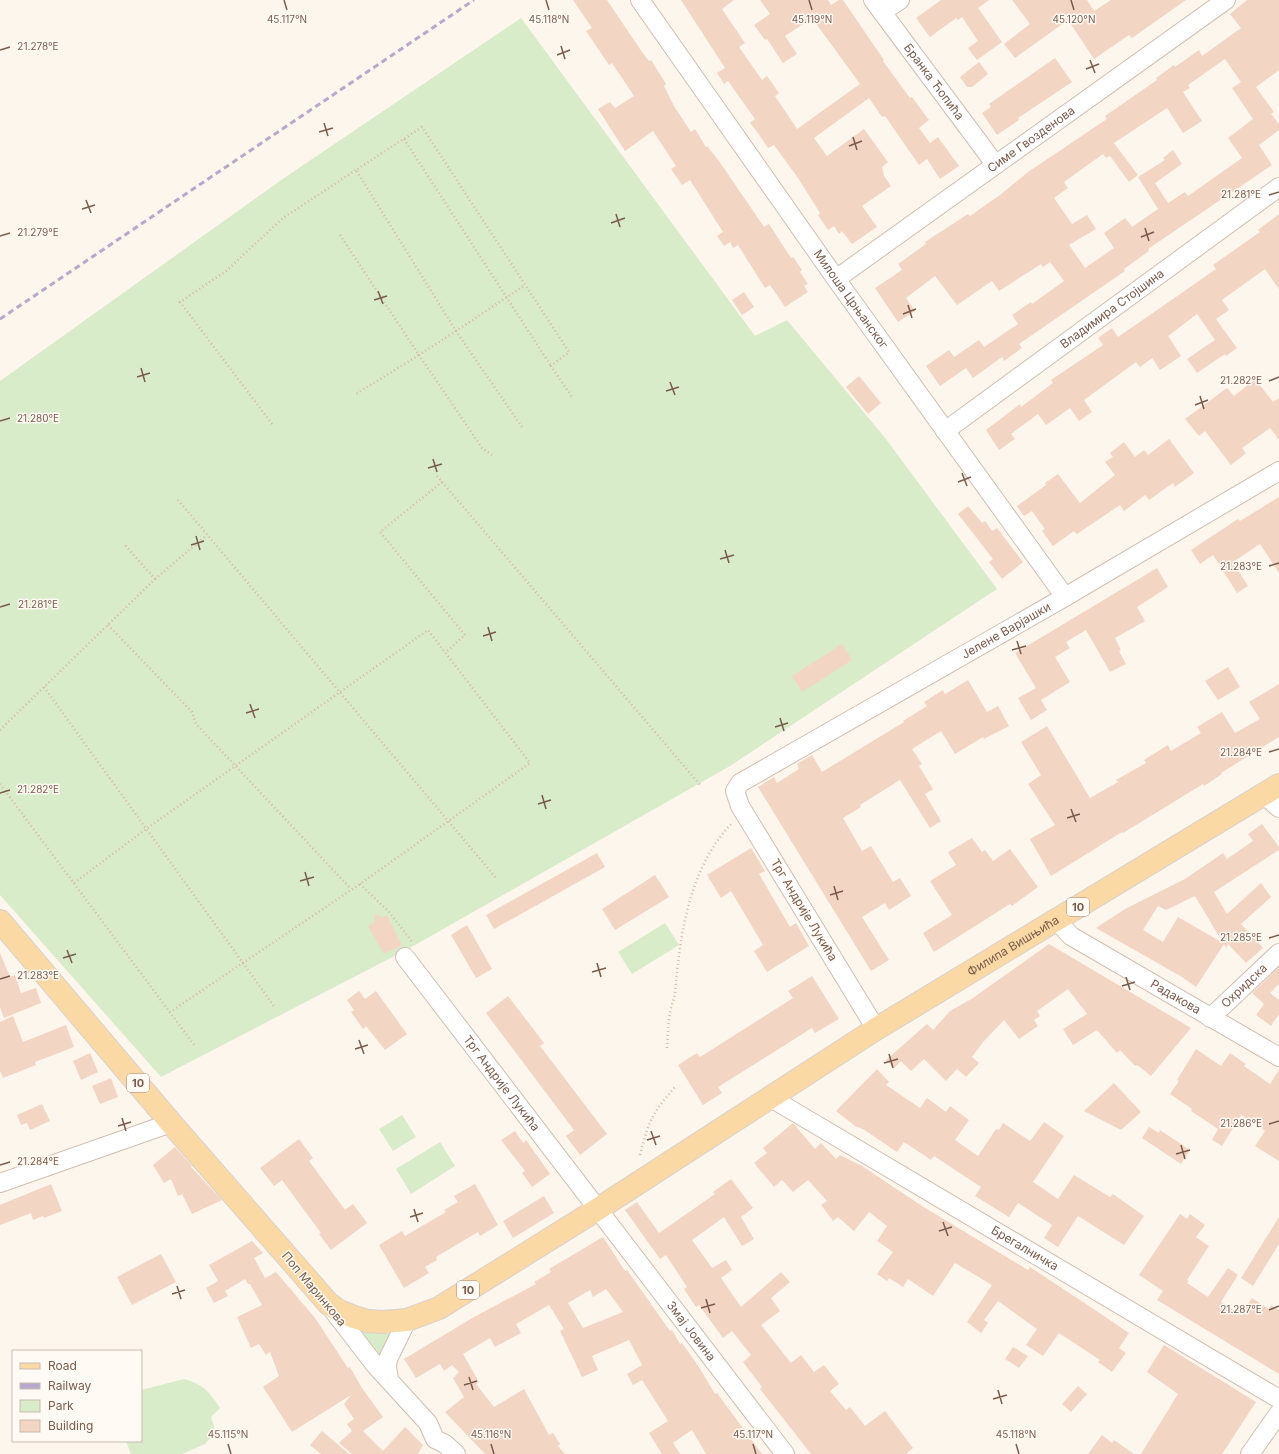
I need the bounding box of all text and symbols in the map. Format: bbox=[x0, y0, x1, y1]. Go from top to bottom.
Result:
text: 45.117°N bbox=[267, 13, 307, 25]
text: 45.118°N bbox=[529, 13, 569, 25]
text: 45.119°N bbox=[792, 13, 832, 25]
text: 45.120°N bbox=[1053, 13, 1095, 25]
text: 21.278°E bbox=[17, 40, 59, 52]
street label: Бранка Ћопића bbox=[901, 40, 968, 123]
street label: Симе Гвозденова bbox=[984, 103, 1078, 175]
text: 21.281°E bbox=[1221, 188, 1261, 200]
text: 21.279°E bbox=[17, 226, 59, 238]
street label: Милоша Црњанског bbox=[811, 247, 892, 351]
street label: Владимира Стојшина bbox=[1057, 265, 1167, 351]
text: 21.282°E bbox=[1220, 374, 1262, 386]
text: 21.280°E bbox=[17, 412, 59, 424]
text: 21.283°E bbox=[1220, 560, 1262, 572]
text: 21.281°E bbox=[18, 598, 58, 610]
street label: Јелене Варјашки bbox=[959, 599, 1053, 662]
text: 21.284°E bbox=[1220, 746, 1262, 758]
text: 21.282°E bbox=[17, 783, 59, 795]
street label: Трг Андрије Лукића bbox=[768, 856, 841, 964]
road number: 10 bbox=[1067, 898, 1089, 916]
street label: Филипа Вишњића bbox=[964, 912, 1062, 979]
text: 21.285°E bbox=[1220, 931, 1262, 943]
street label: Охридска bbox=[1218, 960, 1270, 1011]
text: 21.283°E bbox=[17, 969, 59, 981]
street label: Радакова bbox=[1148, 976, 1204, 1017]
street label: Трг Андрије Лукића bbox=[460, 1032, 543, 1134]
road number: 10 bbox=[127, 1074, 149, 1092]
text: 21.286°E bbox=[1220, 1117, 1262, 1129]
text: 21.284°E bbox=[17, 1155, 59, 1167]
street label: Брегалничка bbox=[989, 1222, 1061, 1274]
street label: Поп Маринкова bbox=[279, 1248, 350, 1329]
road number: 10 bbox=[457, 1281, 479, 1299]
street label: Змај Јовина bbox=[664, 1298, 719, 1364]
text: 21.287°E bbox=[1220, 1303, 1262, 1315]
legend bbox=[12, 1350, 142, 1442]
text: Road bbox=[48, 1358, 77, 1373]
text: Railway bbox=[48, 1378, 92, 1393]
text: Park bbox=[48, 1398, 74, 1413]
text: Building bbox=[48, 1418, 93, 1433]
text: 45.115°N bbox=[208, 1428, 248, 1440]
text: 45.116°N bbox=[471, 1428, 511, 1440]
text: 45.117°N bbox=[733, 1428, 773, 1440]
text: 45.118°N bbox=[996, 1428, 1036, 1440]

